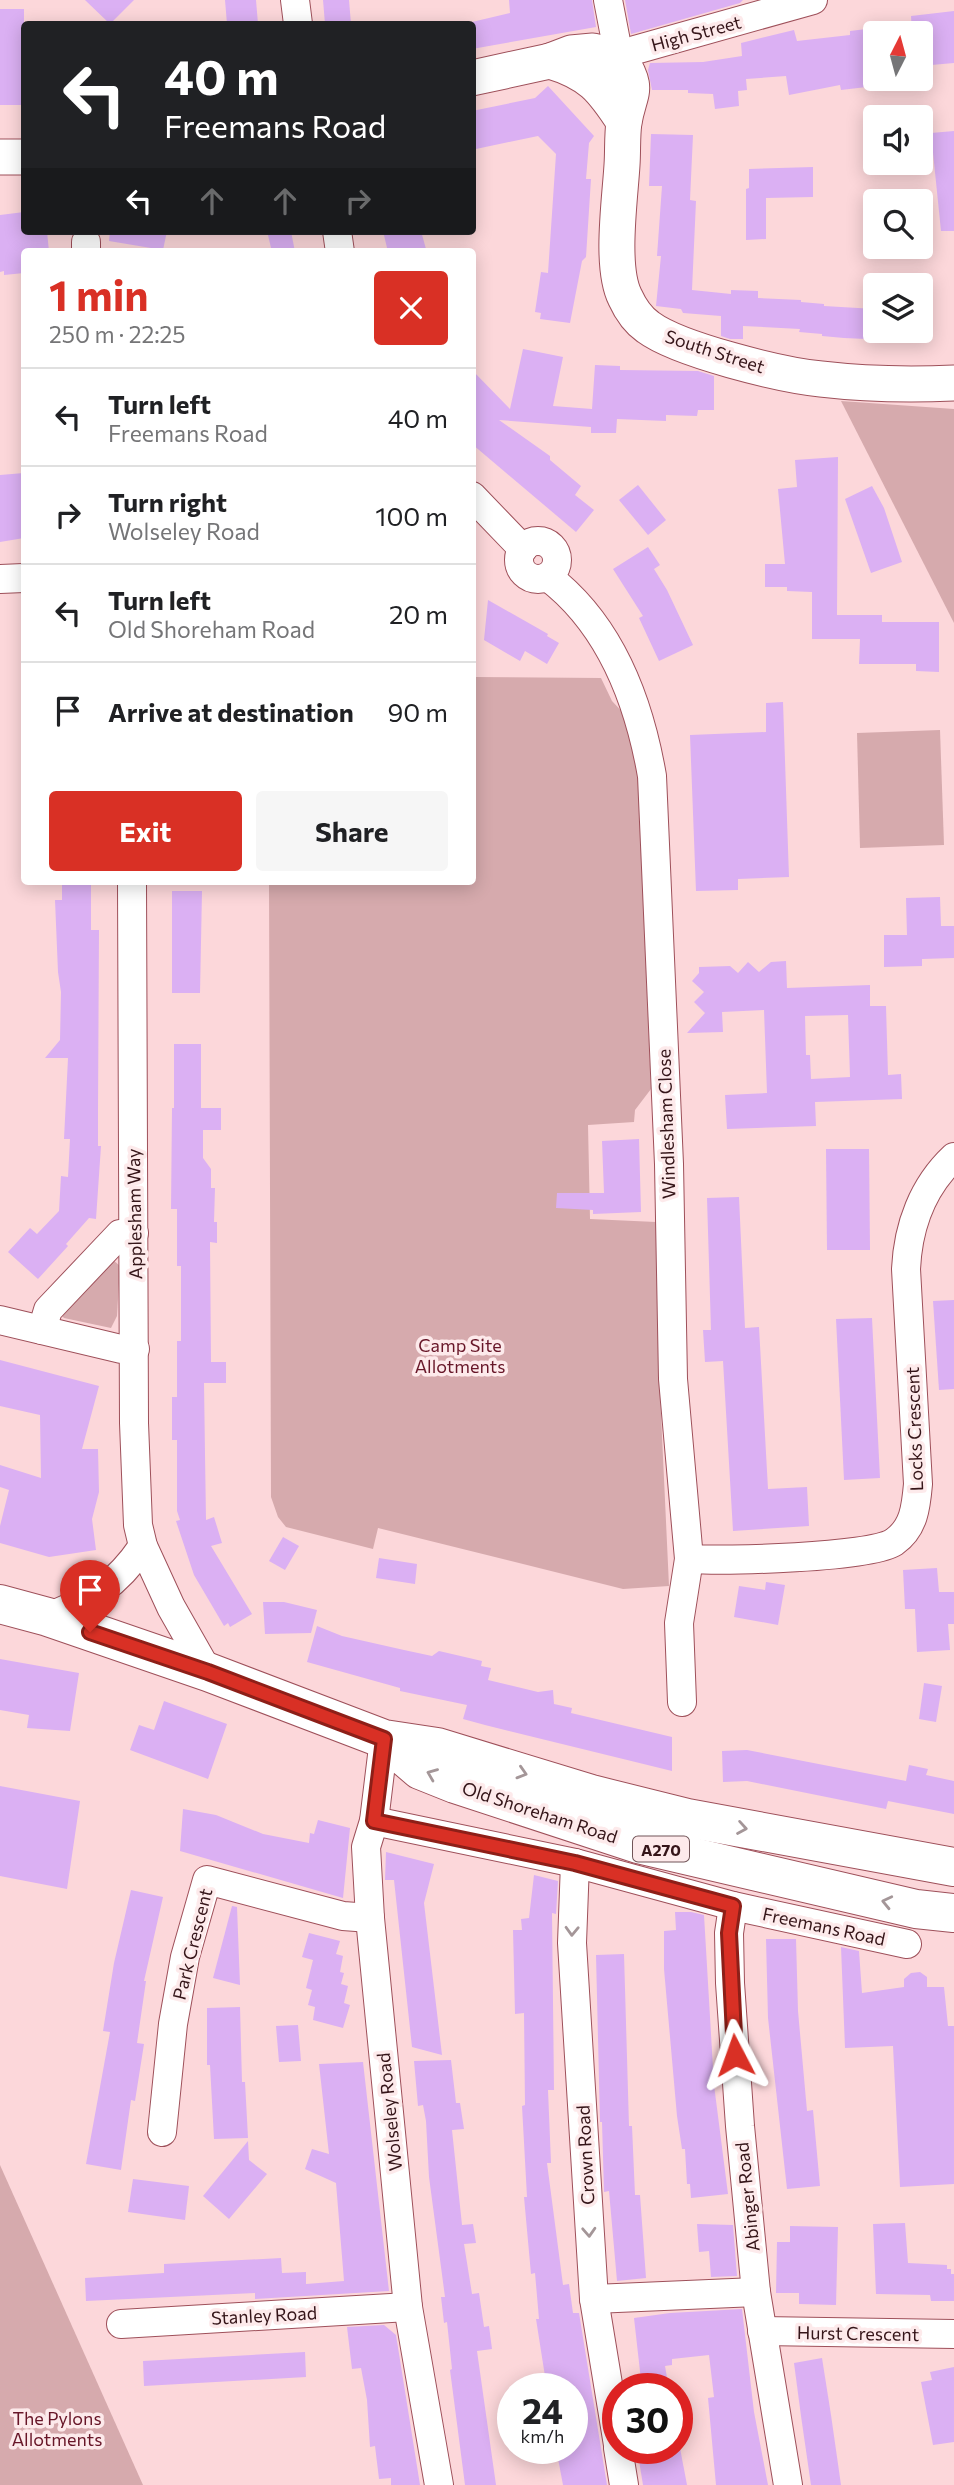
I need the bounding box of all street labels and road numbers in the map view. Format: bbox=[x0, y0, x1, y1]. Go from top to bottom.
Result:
street label: High Street bbox=[648, 10, 744, 56]
street label: South Street bbox=[662, 325, 768, 377]
street label: Windlesham Close bbox=[652, 1049, 680, 1199]
street label: Applesham Way bbox=[122, 1148, 146, 1280]
street label: Locks Crescent bbox=[901, 1366, 927, 1492]
street label: Old Shoreham Road bbox=[460, 1777, 620, 1847]
road number: A270 bbox=[633, 1837, 689, 1862]
street label: Park Crescent bbox=[168, 1886, 216, 2002]
street label: Freemans Road bbox=[761, 1902, 887, 1950]
street label: Wolseley Road bbox=[372, 2052, 406, 2172]
street label: Crown Road bbox=[571, 2105, 599, 2205]
street label: Abinger Road bbox=[730, 2141, 764, 2253]
street label: Stanley Road bbox=[210, 2301, 318, 2329]
street label: Hurst Crescent bbox=[797, 2321, 919, 2345]

